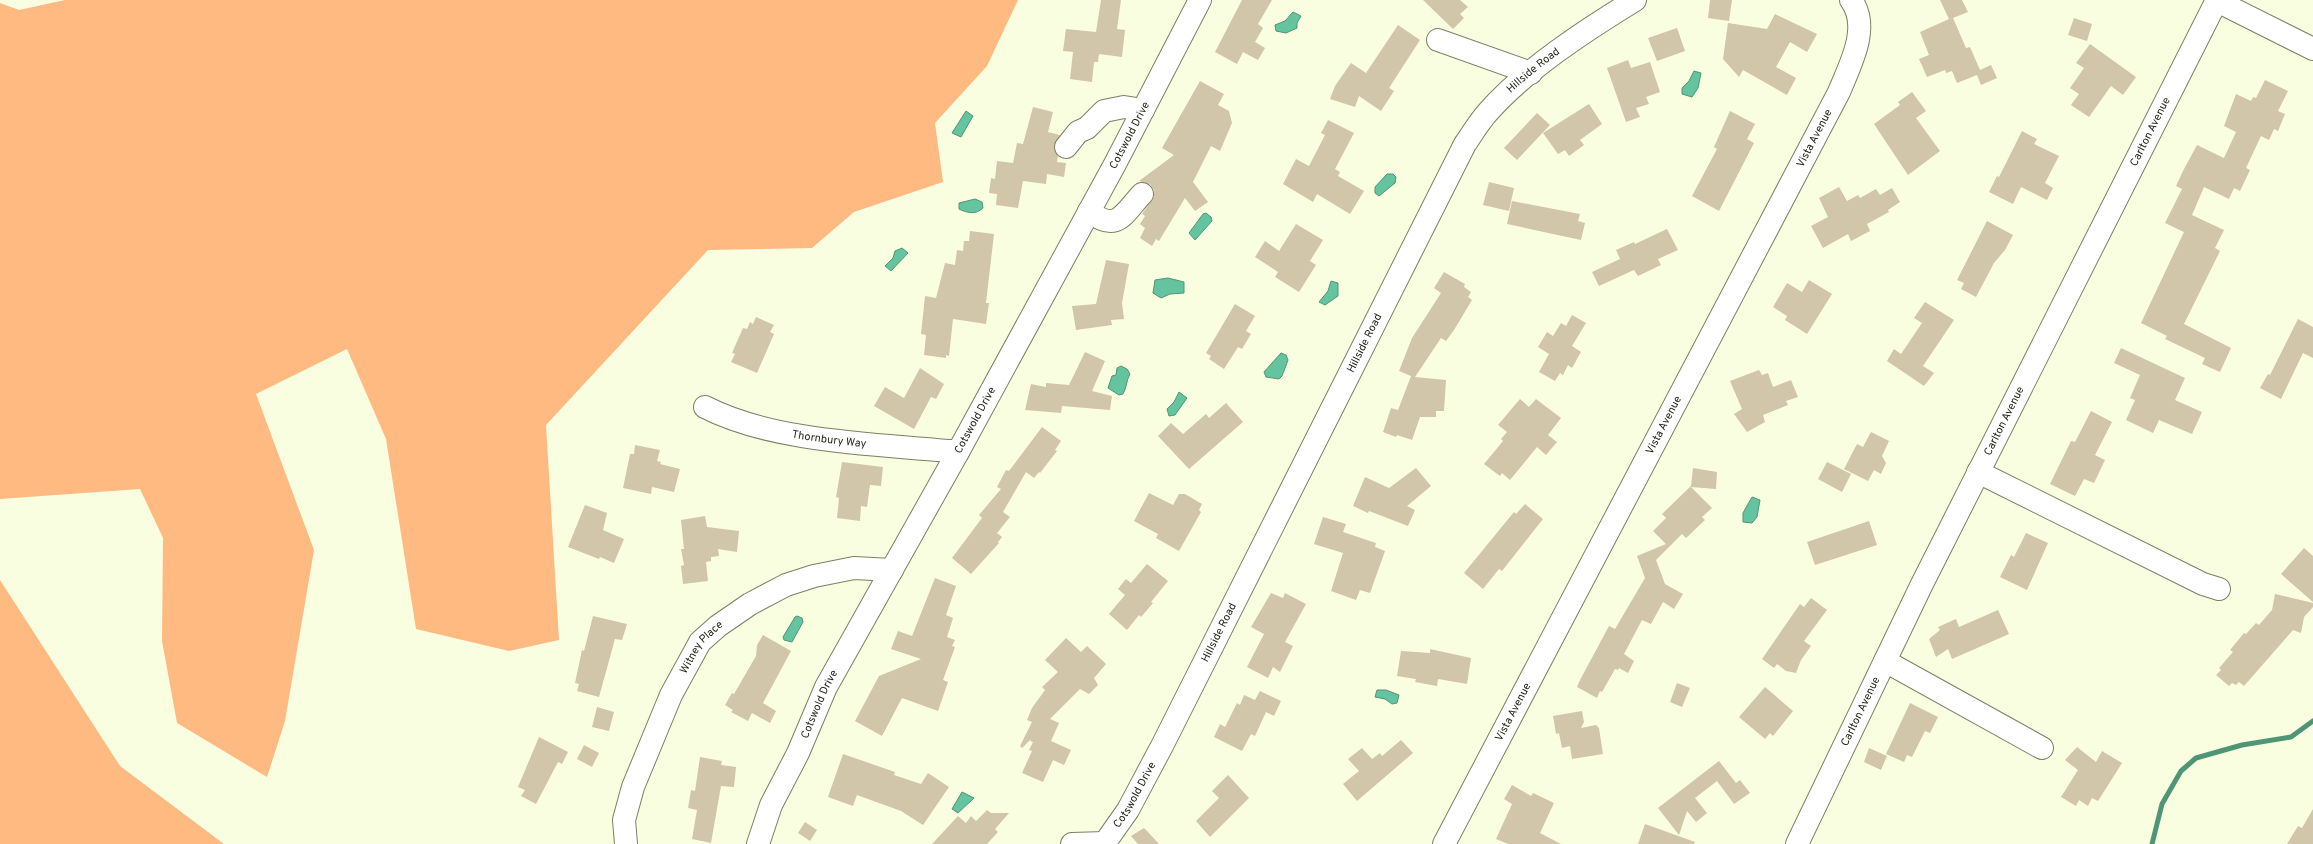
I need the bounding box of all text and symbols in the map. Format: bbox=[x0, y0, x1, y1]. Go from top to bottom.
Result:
street label: Hillside Road bbox=[1504, 45, 1563, 96]
street label: Carlton Avenue bbox=[2127, 95, 2174, 169]
street label: Cotswold Drive bbox=[1106, 99, 1153, 172]
street label: Vista Avenue bbox=[1794, 107, 1836, 170]
street label: Hillside Road bbox=[1344, 311, 1385, 375]
street label: Cotswold Drive bbox=[951, 384, 999, 456]
street label: Carlton Avenue bbox=[1981, 384, 2028, 458]
street label: Vista Avenue bbox=[1643, 394, 1685, 457]
street label: Thornbury Way bbox=[791, 427, 867, 451]
street label: Hillside Road bbox=[1198, 601, 1240, 665]
street label: Witney Place bbox=[677, 618, 726, 676]
street label: Cotswold Drive bbox=[798, 667, 841, 741]
street label: Carlton Avenue bbox=[1838, 674, 1883, 749]
street label: Vista Avenue bbox=[1492, 680, 1534, 744]
street label: Cotswold Drive bbox=[1110, 759, 1159, 831]

